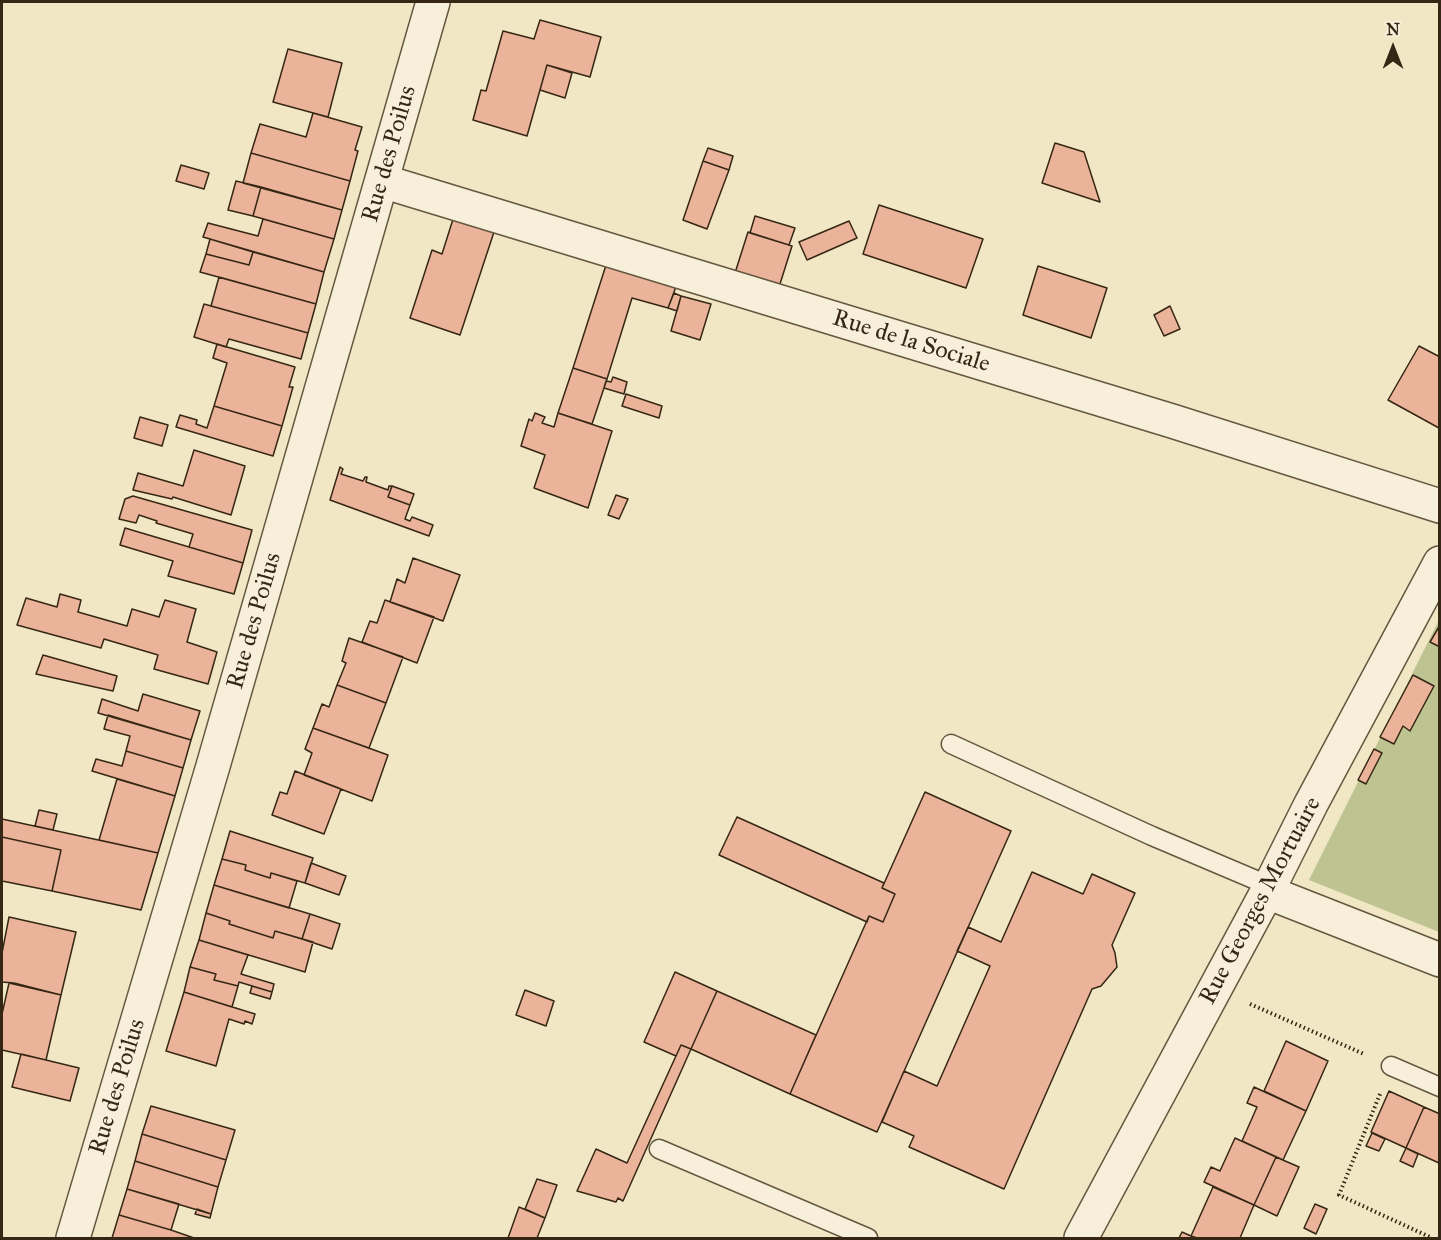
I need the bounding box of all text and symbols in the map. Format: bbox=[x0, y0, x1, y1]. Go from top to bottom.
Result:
north arrow bbox=[1363, 18, 1423, 78]
text: N bbox=[1386, 20, 1400, 39]
street label: Rue des Poilus bbox=[357, 82, 423, 226]
street label: Rue de la Sociale bbox=[829, 304, 993, 380]
street label: Rue des Poilus bbox=[222, 549, 288, 693]
street label: Rue Georges Mortuaire bbox=[1194, 792, 1328, 1010]
street label: Rue des Poilus bbox=[84, 1016, 152, 1158]

